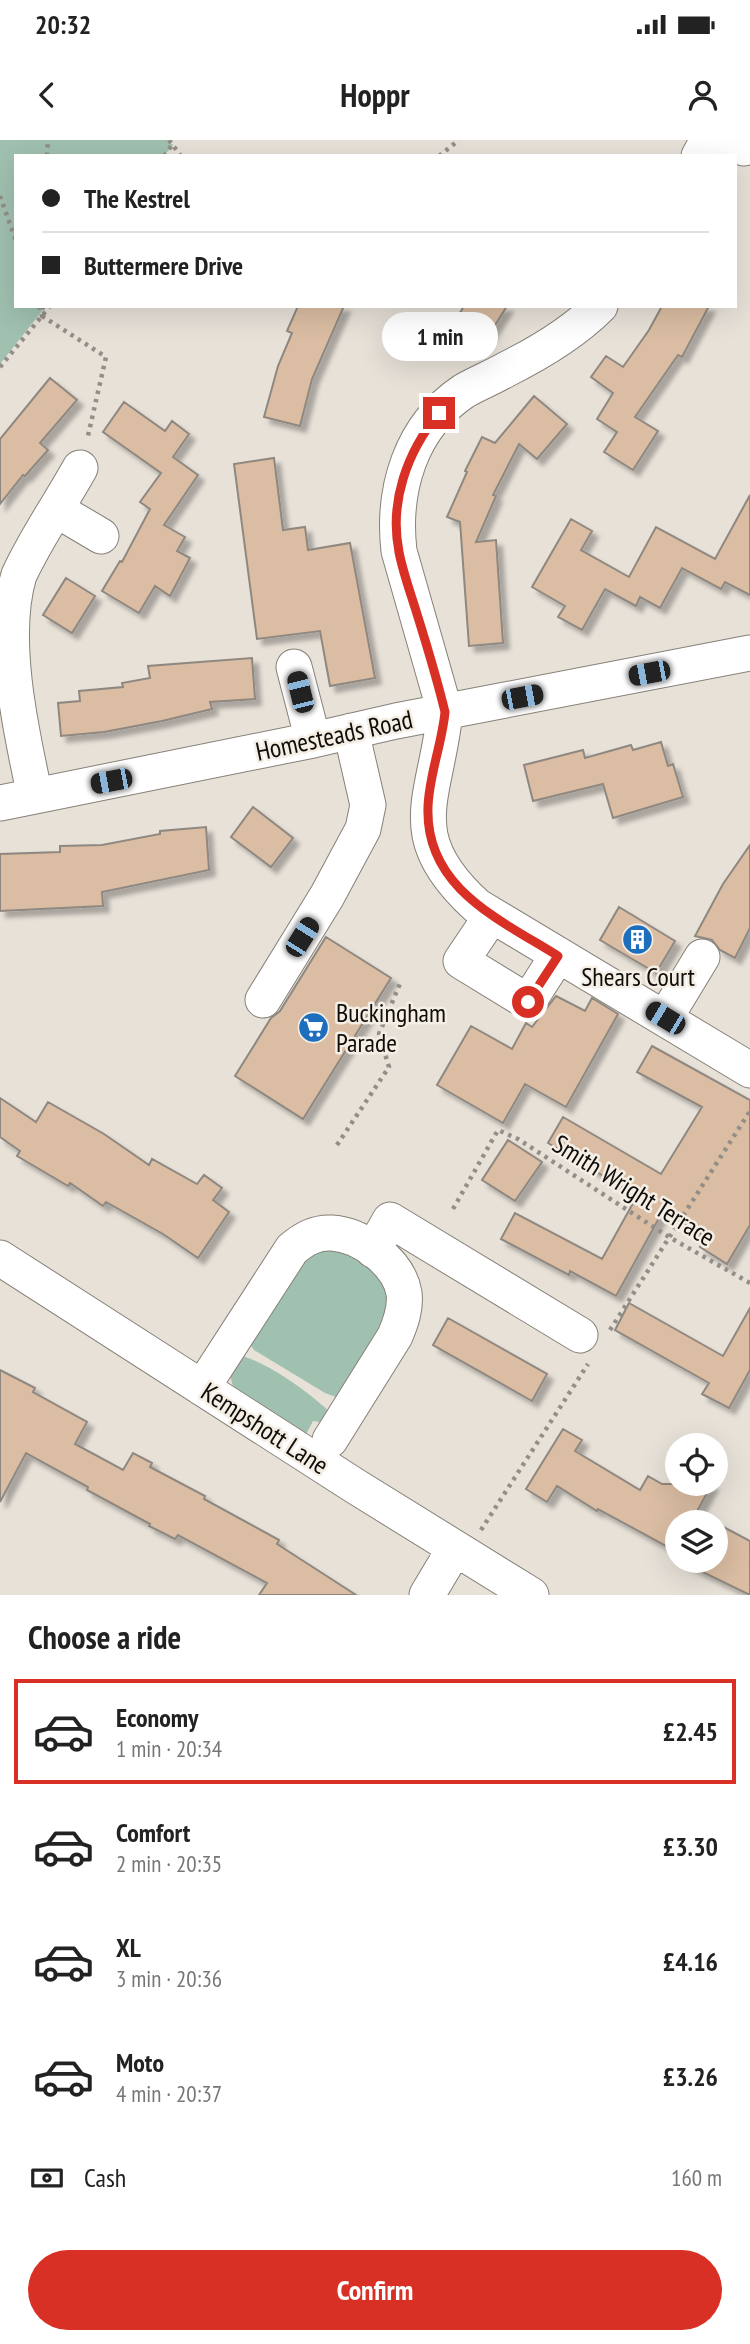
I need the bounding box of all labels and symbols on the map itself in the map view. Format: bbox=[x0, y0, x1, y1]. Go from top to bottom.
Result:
callout: 1 min bbox=[381, 312, 497, 360]
route end bbox=[423, 397, 455, 429]
car bbox=[627, 659, 672, 687]
car bbox=[285, 669, 316, 715]
car bbox=[500, 683, 545, 711]
street label: Homesteads Road bbox=[253, 702, 415, 768]
car bbox=[89, 767, 134, 795]
car bbox=[282, 914, 323, 960]
building icon: Shears Court bbox=[621, 923, 655, 957]
place label: Shears Court bbox=[581, 960, 695, 993]
route start bbox=[512, 986, 544, 1018]
place label: Buckingham Parade bbox=[336, 996, 446, 1059]
car bbox=[642, 998, 689, 1038]
supermarket icon: Buckingham Parade bbox=[296, 1010, 330, 1044]
street label: Smith Wright Terrace bbox=[547, 1127, 721, 1253]
street label: Kempshott Lane bbox=[195, 1375, 335, 1481]

